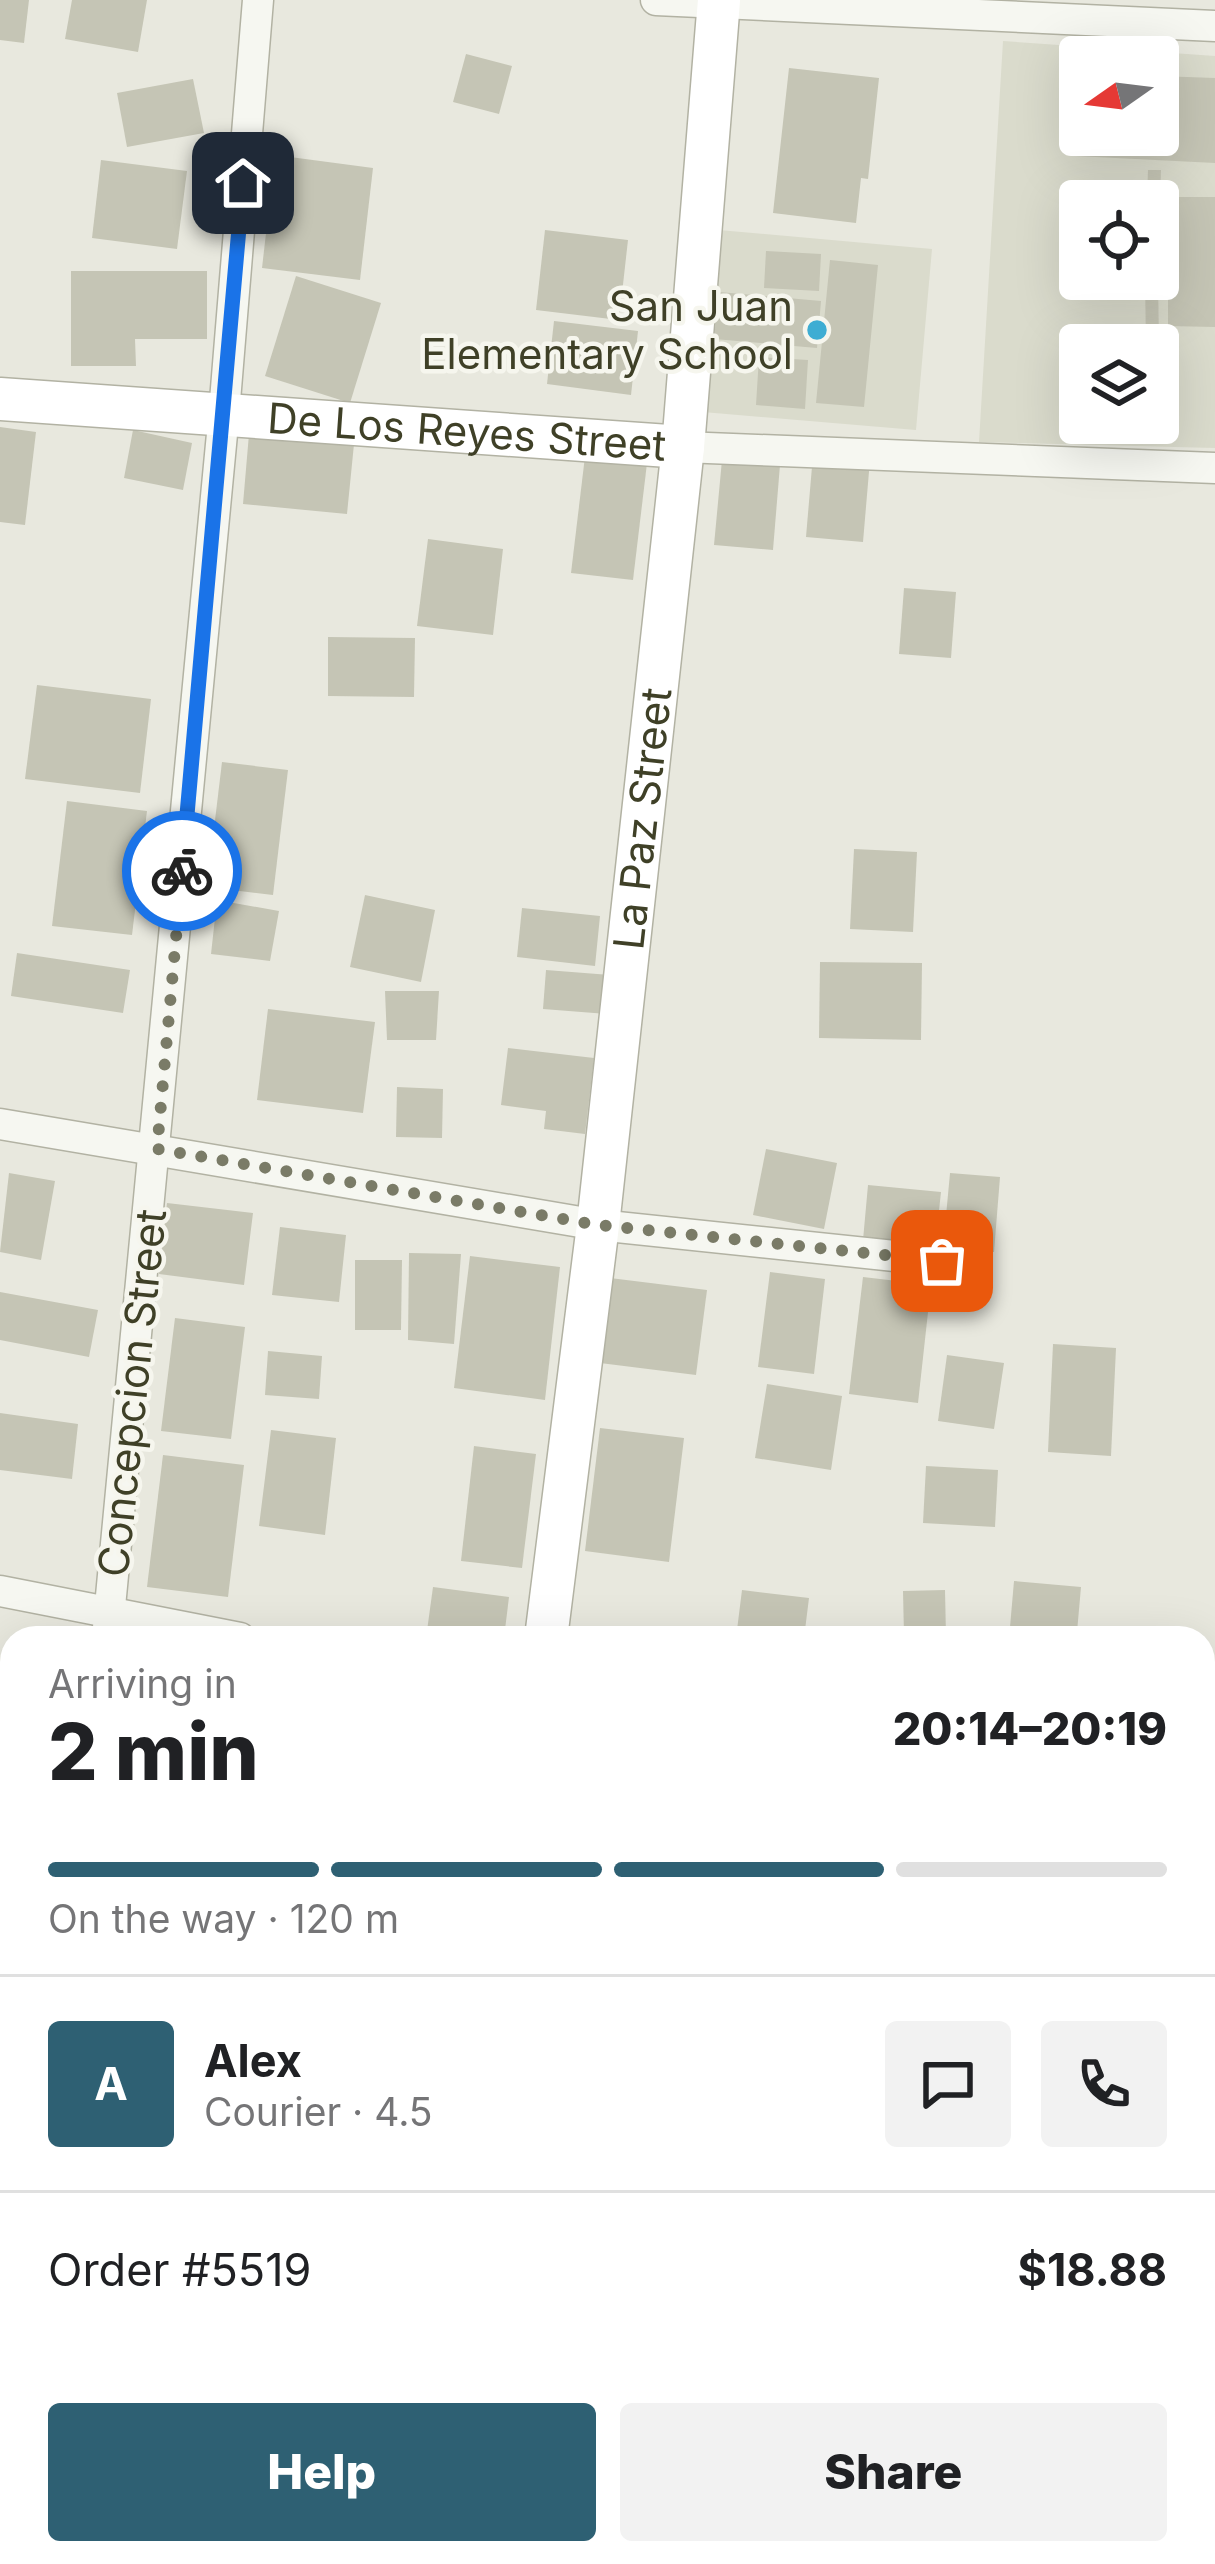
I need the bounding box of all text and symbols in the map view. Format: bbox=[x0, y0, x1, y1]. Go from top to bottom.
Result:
north arrow bbox=[1059, 36, 1179, 156]
map controls bbox=[1059, 36, 1179, 444]
pin bbox=[192, 132, 294, 234]
icon: home bbox=[210, 150, 276, 216]
button: locate bbox=[1059, 180, 1179, 300]
place label: San Juan Elementary School bbox=[421, 280, 793, 379]
marker: San Juan Elementary School bbox=[804, 317, 830, 343]
button: layers bbox=[1059, 324, 1179, 444]
street label: De Los Reyes Street bbox=[266, 392, 668, 471]
street label: La Paz Street bbox=[602, 685, 682, 952]
courier bbox=[122, 811, 242, 931]
icon: bike bbox=[149, 838, 215, 904]
street label: Concepcion Street bbox=[87, 1207, 176, 1579]
pin bbox=[891, 1210, 993, 1312]
icon: bag bbox=[909, 1228, 975, 1294]
text: Arriving in bbox=[48, 1660, 237, 1707]
text: 20:14–20:19 bbox=[893, 1701, 1167, 1756]
text: 2 min bbox=[48, 1704, 259, 1799]
text: On the way · 120 m bbox=[48, 1895, 399, 1942]
button: chat bbox=[885, 2021, 1011, 2147]
button: phone bbox=[1041, 2021, 1167, 2147]
text: Alex bbox=[204, 2033, 302, 2088]
text: A bbox=[94, 2056, 128, 2111]
text: Courier · 4.5 bbox=[204, 2088, 433, 2135]
text: Order #5519 bbox=[48, 2242, 311, 2297]
text: $18.88 bbox=[1017, 2242, 1167, 2297]
button: Help bbox=[48, 2403, 596, 2541]
button: Share bbox=[620, 2403, 1167, 2541]

